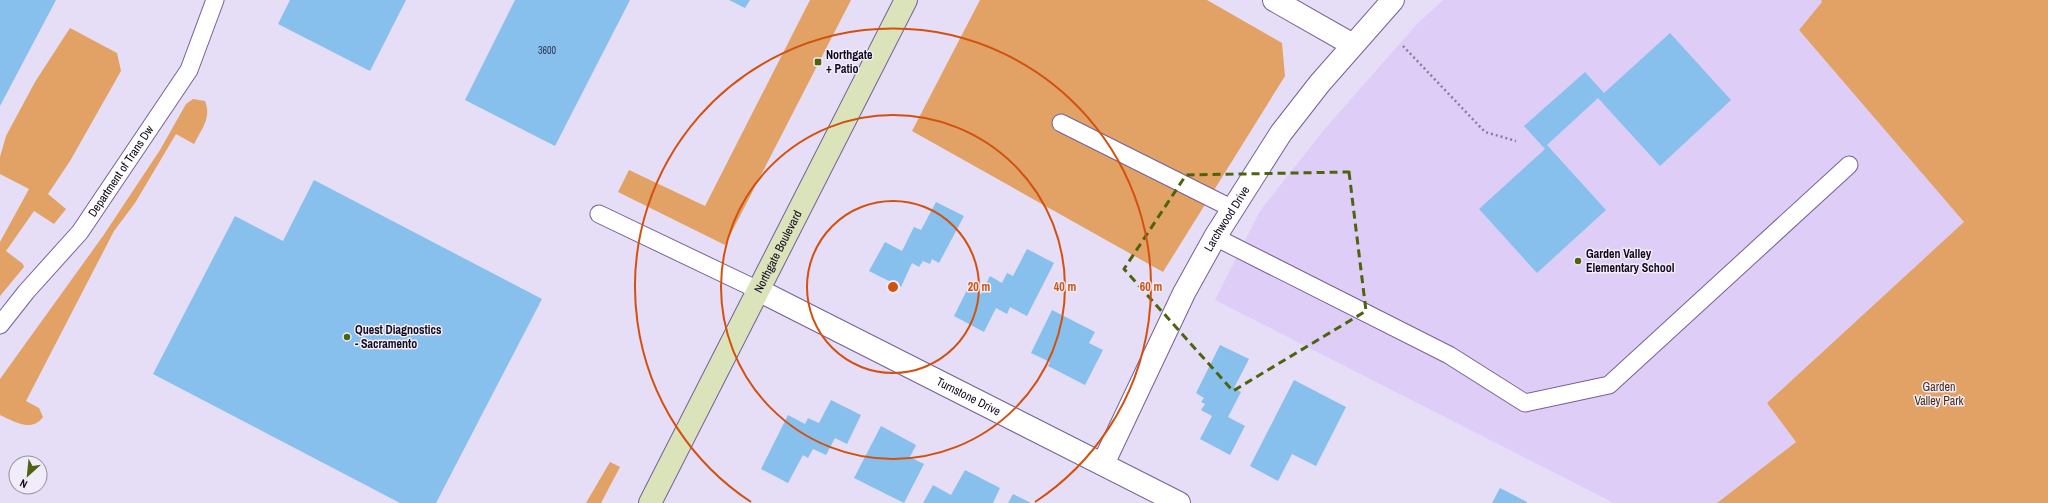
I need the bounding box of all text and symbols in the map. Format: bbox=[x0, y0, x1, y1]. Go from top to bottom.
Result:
house number: 3600 bbox=[538, 44, 557, 57]
place label: Northgate + Patio bbox=[826, 47, 873, 77]
marker: Northgate + Patio bbox=[813, 57, 823, 67]
street label: Department of Trans Dw bbox=[84, 122, 158, 220]
street label: Larchwood Drive bbox=[1201, 183, 1253, 254]
street label: Northgate Boulevard bbox=[750, 208, 806, 296]
place label: Garden Valley Elementary School bbox=[1586, 246, 1675, 276]
marker: Garden Valley Elementary School bbox=[1573, 256, 1583, 266]
text: 20 m bbox=[968, 279, 990, 295]
text: 40 m bbox=[1054, 279, 1076, 295]
text: 60 m bbox=[1140, 279, 1162, 295]
centre of rings bbox=[886, 280, 900, 294]
place label: Quest Diagnostics - Sacramento bbox=[355, 322, 442, 352]
marker: Quest Diagnostics - Sacramento bbox=[342, 332, 352, 342]
street label: Turnstone Drive bbox=[934, 374, 1003, 419]
park label: Garden Valley Park bbox=[1914, 379, 1964, 409]
north arrow bbox=[8, 455, 48, 495]
text: N bbox=[17, 476, 30, 492]

